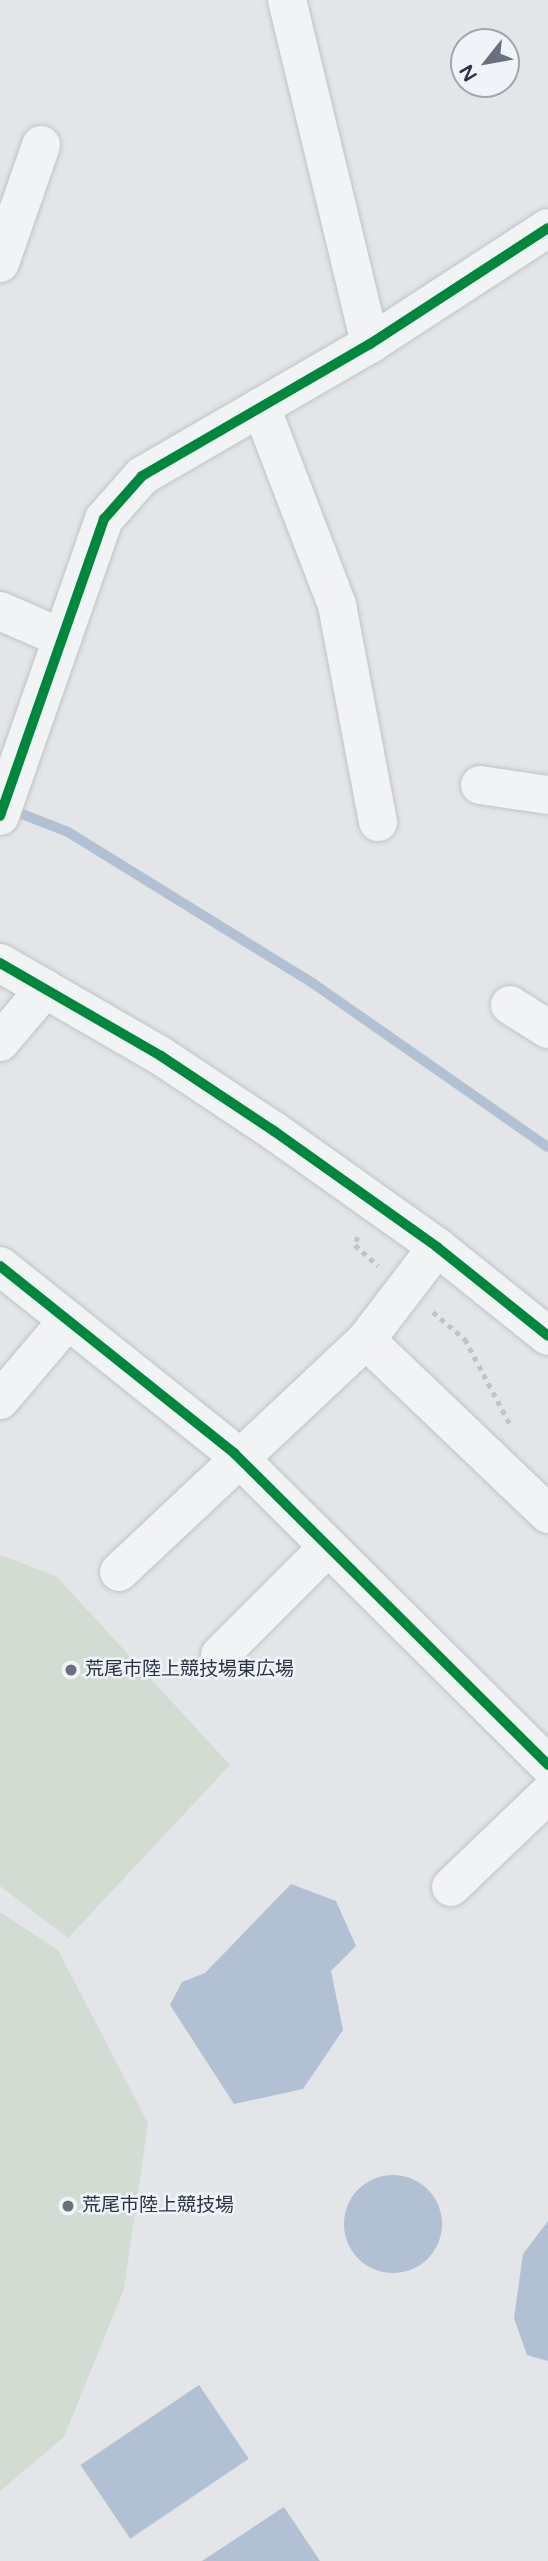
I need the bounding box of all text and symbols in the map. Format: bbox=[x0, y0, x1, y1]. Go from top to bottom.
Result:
north arrow bbox=[450, 28, 520, 98]
text: N bbox=[455, 61, 482, 85]
place label: 荒尾市陸上競技場東広場 bbox=[85, 1659, 294, 1681]
marker: 荒尾市陸上競技場東広場 bbox=[63, 1662, 79, 1678]
place label: 荒尾市陸上競技場 bbox=[82, 2195, 234, 2217]
marker: 荒尾市陸上競技場 bbox=[60, 2198, 76, 2214]

